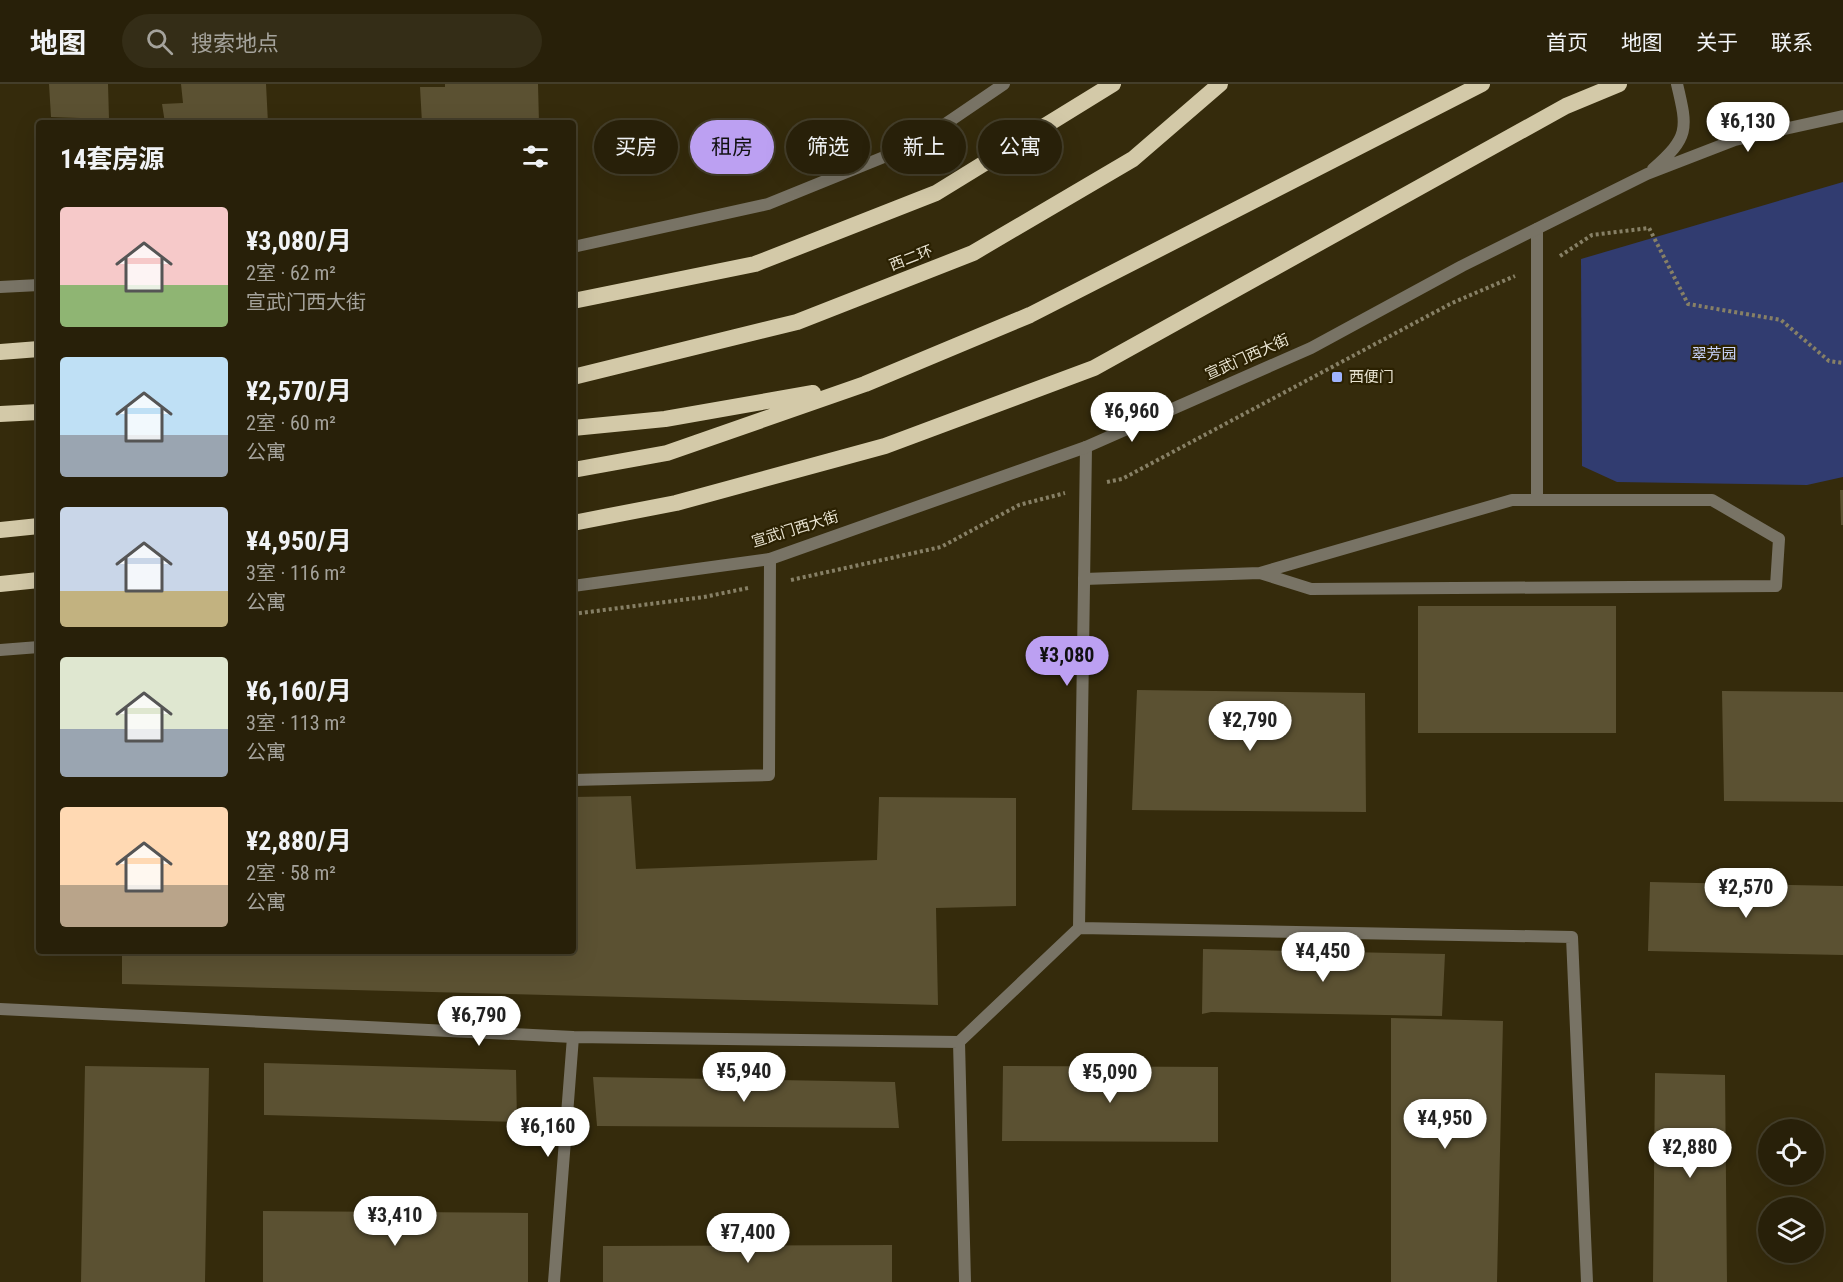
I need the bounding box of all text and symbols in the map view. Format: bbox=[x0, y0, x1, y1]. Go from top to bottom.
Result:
search box bbox=[122, 14, 542, 68]
icon: search bbox=[143, 25, 176, 58]
text: 地图 bbox=[30, 27, 86, 60]
text: 搜索地点 bbox=[191, 31, 279, 56]
text: 首页 bbox=[1546, 31, 1588, 55]
text: 地图 bbox=[1621, 31, 1663, 55]
text: 关于 bbox=[1696, 31, 1738, 55]
text: 联系 bbox=[1771, 31, 1813, 55]
pin: ¥6,130 bbox=[1699, 102, 1797, 153]
text: ¥6,130 bbox=[1721, 109, 1775, 133]
chip: 买房 bbox=[594, 120, 678, 174]
chip: 租房 bbox=[690, 120, 774, 174]
chip: 筛选 bbox=[786, 120, 870, 174]
chip: 新上 bbox=[882, 120, 966, 174]
chip: 公寓 bbox=[978, 120, 1062, 174]
icon: filters bbox=[519, 140, 552, 173]
text: 14套房源 bbox=[60, 144, 164, 174]
text: ¥3,080/月 bbox=[246, 226, 352, 256]
icon: home bbox=[108, 231, 180, 303]
street label: 西二环 bbox=[887, 242, 935, 274]
text: 2室 · 62 m² bbox=[246, 261, 336, 285]
text: 宣武门西大街 bbox=[246, 290, 366, 314]
street label: 宣武门西大街 bbox=[1202, 330, 1292, 384]
park label: 翠芳园 bbox=[1691, 345, 1737, 363]
place label: 西便门 bbox=[1349, 368, 1394, 386]
marker: 西便门 bbox=[1330, 370, 1344, 384]
text: ¥2,570/月 bbox=[246, 376, 352, 406]
icon: home bbox=[108, 381, 180, 453]
pin: ¥6,960 bbox=[1083, 392, 1181, 443]
text: ¥6,960 bbox=[1105, 399, 1159, 423]
text: 2室 · 60 m² bbox=[246, 411, 336, 435]
text: 公寓 bbox=[246, 440, 286, 464]
street label: 宣武门西大街 bbox=[749, 507, 841, 551]
text: ¥4,950/月 bbox=[246, 526, 352, 556]
icon: home bbox=[108, 531, 180, 603]
text: 3室 · 116 m² bbox=[246, 561, 346, 585]
text: 公寓 bbox=[246, 590, 286, 614]
pin: ¥3,080 bbox=[1018, 636, 1116, 687]
text: ¥3,080 bbox=[1040, 643, 1094, 667]
text: ¥6,160/月 bbox=[246, 676, 352, 706]
icon: home bbox=[108, 681, 180, 753]
pin: ¥2,790 bbox=[1201, 701, 1299, 752]
text: ¥2,790 bbox=[1223, 708, 1277, 732]
text: 3室 · 113 m² bbox=[246, 711, 346, 735]
text: 公寓 bbox=[246, 740, 286, 764]
text: ¥2,880/月 bbox=[246, 826, 352, 856]
icon: home bbox=[108, 831, 180, 903]
text: 2室 · 58 m² bbox=[246, 861, 336, 885]
pin: ¥2,570 bbox=[1697, 868, 1795, 919]
text: ¥2,570 bbox=[1719, 875, 1773, 899]
text: 公寓 bbox=[246, 890, 286, 914]
pin: ¥4,450 bbox=[1274, 932, 1372, 983]
text: ¥4,450 bbox=[1296, 939, 1350, 963]
pin: ¥6,790 bbox=[430, 996, 528, 1047]
text: ¥6,790 bbox=[452, 1003, 506, 1027]
pin: ¥5,940 bbox=[695, 1052, 793, 1103]
pin: ¥5,090 bbox=[1061, 1053, 1159, 1104]
text: ¥5,940 bbox=[717, 1059, 771, 1083]
text: ¥5,090 bbox=[1083, 1060, 1137, 1084]
pin: ¥4,950 bbox=[1396, 1099, 1494, 1150]
text: ¥4,950 bbox=[1418, 1106, 1472, 1130]
pin: ¥6,160 bbox=[499, 1107, 597, 1158]
text: ¥6,160 bbox=[521, 1114, 575, 1138]
map controls bbox=[1758, 1119, 1824, 1263]
button: locate bbox=[1758, 1119, 1824, 1185]
pin: ¥2,880 bbox=[1641, 1128, 1739, 1179]
text: ¥2,880 bbox=[1663, 1135, 1717, 1159]
pin: ¥3,410 bbox=[346, 1196, 444, 1247]
button: layers bbox=[1758, 1197, 1824, 1263]
text: ¥3,410 bbox=[368, 1203, 422, 1227]
pin: ¥7,400 bbox=[699, 1213, 797, 1264]
text: ¥7,400 bbox=[721, 1220, 775, 1244]

